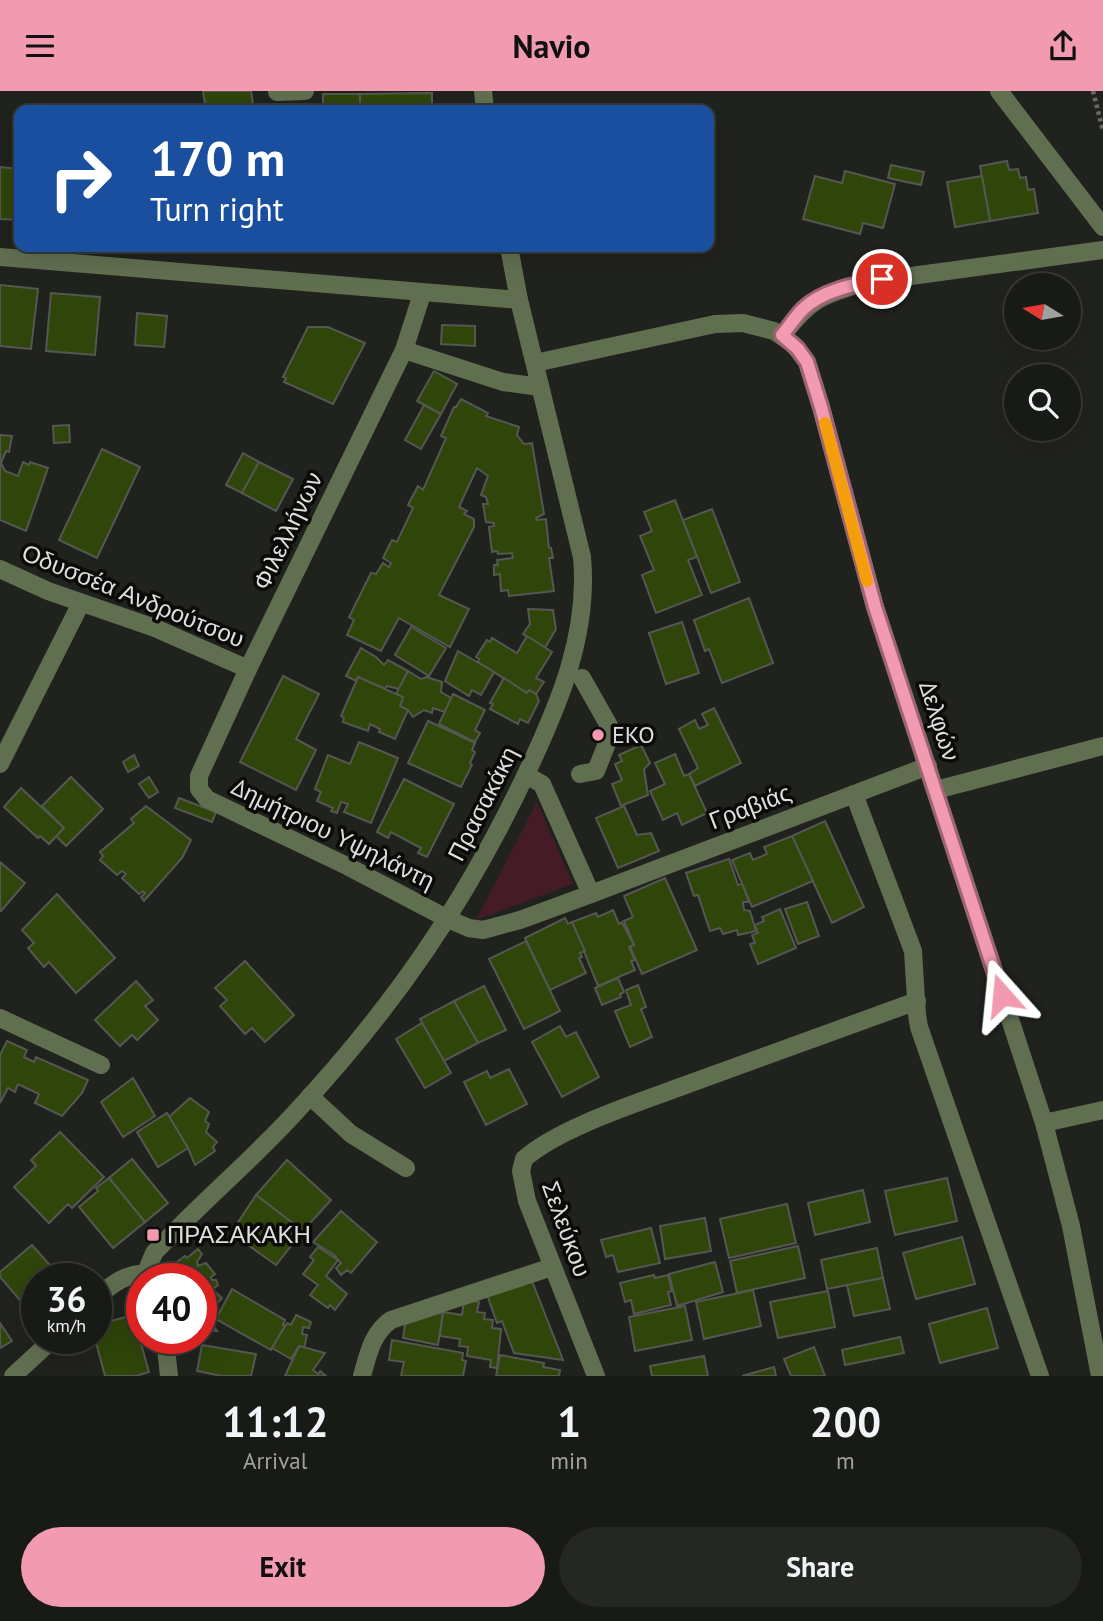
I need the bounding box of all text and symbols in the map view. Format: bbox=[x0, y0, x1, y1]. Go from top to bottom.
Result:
text: Navio bbox=[513, 25, 590, 67]
icon: menu bbox=[21, 27, 59, 65]
icon: share bbox=[1044, 27, 1082, 65]
text: 170 m bbox=[150, 126, 285, 190]
icon: right bbox=[35, 133, 126, 224]
text: Turn right bbox=[150, 188, 284, 230]
pin bbox=[852, 249, 912, 309]
icon: arrive bbox=[863, 260, 901, 298]
north arrow bbox=[1004, 273, 1082, 350]
map controls bbox=[1004, 273, 1081, 441]
button: search bbox=[1004, 364, 1081, 441]
street label: Φιλελλήνων bbox=[246, 467, 329, 595]
street label: Οδυσσέα Ανδρούτσου bbox=[17, 537, 249, 654]
street label: Δελφών bbox=[912, 677, 967, 765]
place label: EKO bbox=[612, 719, 655, 750]
marker: EKO bbox=[590, 727, 606, 743]
street label: Πρασακάκη bbox=[440, 741, 525, 866]
street label: Δημήτριου Υψηλάντη bbox=[227, 771, 440, 896]
street label: Γραβιάς bbox=[704, 777, 795, 836]
position arrow bbox=[965, 958, 1039, 1032]
street label: Σελεύκου bbox=[535, 1177, 598, 1281]
place label: ΠΡΑΣΑΚΑΚΗ bbox=[167, 1219, 311, 1250]
marker: ΠΡΑΣΑΚΑΚΗ bbox=[145, 1227, 161, 1243]
speed limit sign: 40 bbox=[126, 1263, 217, 1354]
text: 36 bbox=[47, 1276, 86, 1322]
text: km/h bbox=[47, 1314, 86, 1337]
text: 11:12 bbox=[222, 1394, 328, 1449]
text: 1 bbox=[557, 1394, 581, 1449]
text: 200 bbox=[810, 1394, 881, 1449]
text: Arrival bbox=[243, 1446, 307, 1475]
text: min bbox=[550, 1446, 588, 1475]
text: m bbox=[836, 1446, 855, 1475]
button: Exit bbox=[21, 1527, 545, 1607]
button: Share bbox=[559, 1527, 1082, 1607]

